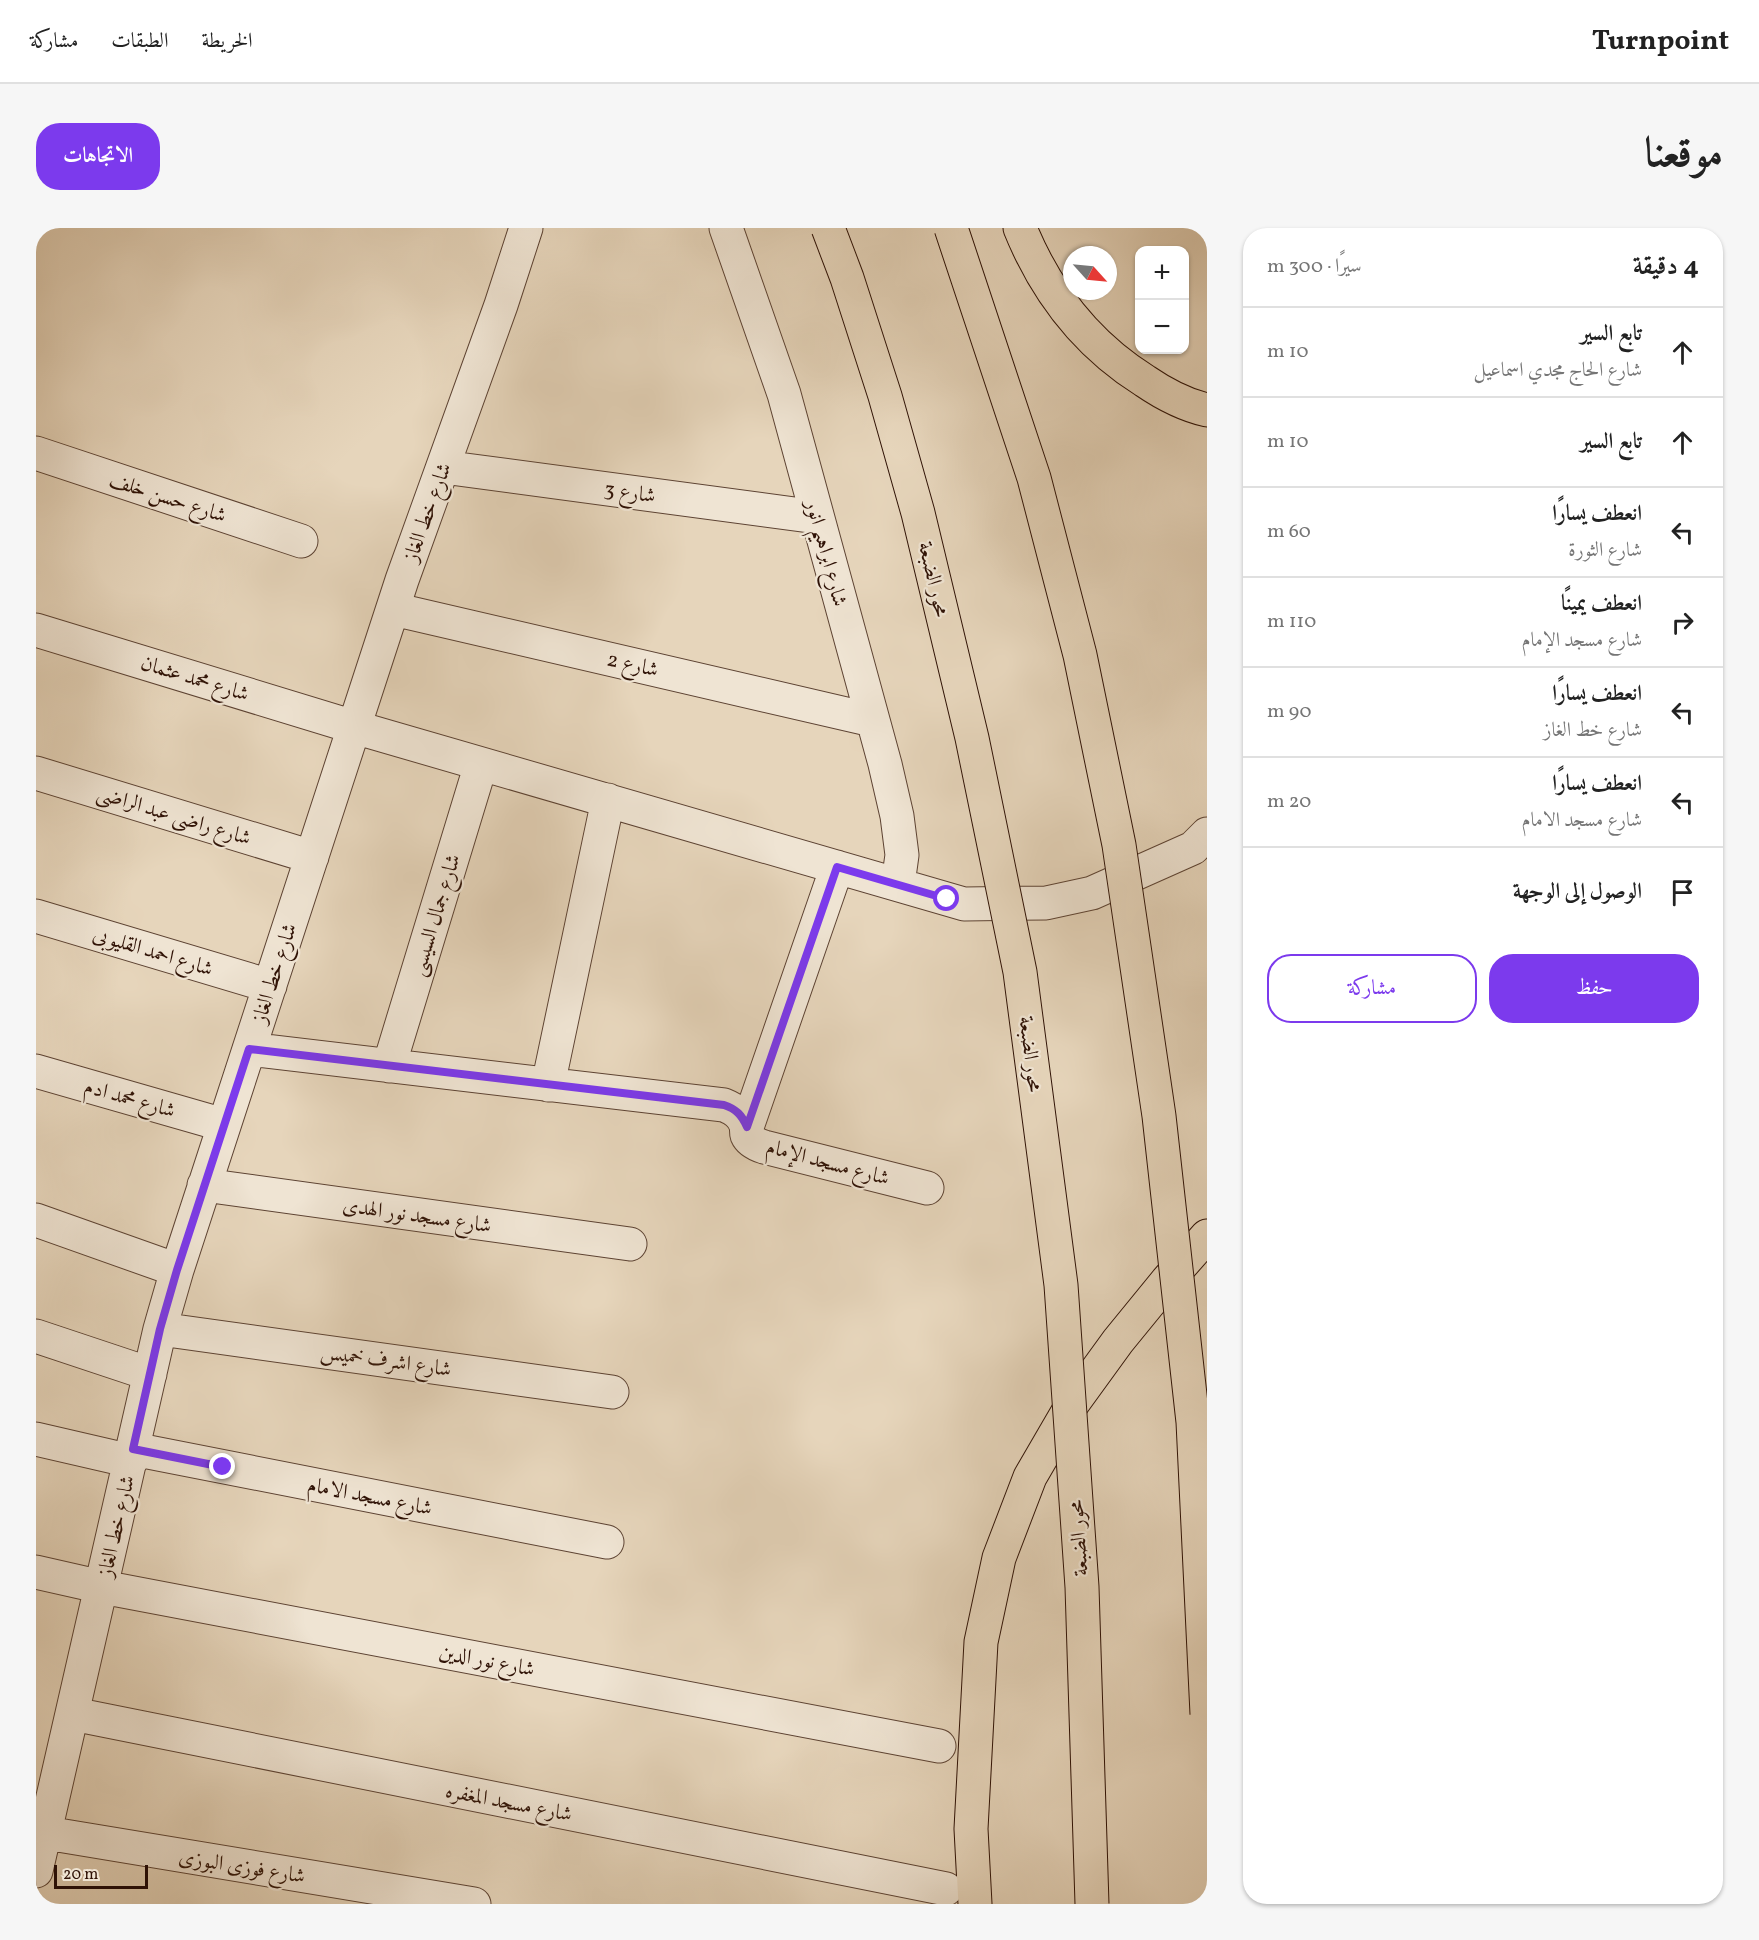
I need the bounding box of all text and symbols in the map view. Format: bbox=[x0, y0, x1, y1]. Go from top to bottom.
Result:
text: Turnpoint bbox=[1592, 22, 1729, 61]
text: مشاركة bbox=[30, 27, 78, 56]
text: الطبقات bbox=[111, 27, 168, 56]
text: الخريطة bbox=[201, 27, 253, 56]
button: الاتجاهات bbox=[36, 123, 160, 190]
text: موقعنا bbox=[1645, 126, 1723, 185]
north arrow bbox=[1063, 246, 1117, 300]
map controls bbox=[1135, 246, 1189, 354]
button: + bbox=[1135, 246, 1189, 300]
text: 4 دقيقة bbox=[1633, 249, 1699, 285]
text: سيرًا · 300 m bbox=[1267, 253, 1362, 281]
button: − bbox=[1135, 300, 1189, 354]
text: تابع السير bbox=[1580, 319, 1642, 350]
icon: ahead bbox=[1666, 336, 1699, 369]
text: 10 m bbox=[1267, 338, 1308, 366]
text: شارع الحاج مجدي اسماعيل bbox=[1474, 357, 1642, 385]
icon: ahead bbox=[1666, 426, 1699, 459]
text: تابع السير bbox=[1580, 427, 1642, 458]
text: 10 m bbox=[1267, 428, 1308, 456]
street label: شارع خط الغاز bbox=[396, 459, 462, 569]
street label: شارع حسن خلف bbox=[105, 466, 230, 533]
street label: شارع 3 bbox=[602, 476, 657, 513]
street label: شارع ابراهيم انور bbox=[792, 495, 854, 611]
text: انعطف يسارًا bbox=[1552, 499, 1642, 530]
icon: left bbox=[1666, 516, 1699, 549]
text: 60 m bbox=[1267, 518, 1311, 546]
text: شارع الثورة bbox=[1568, 537, 1642, 565]
street label: محور الضبعة bbox=[910, 539, 955, 620]
text: انعطف يمينًا bbox=[1561, 589, 1642, 620]
icon: right bbox=[1666, 606, 1699, 639]
text: 110 m bbox=[1267, 608, 1316, 636]
text: شارع مسجد الإمام bbox=[1521, 627, 1642, 655]
street label: شارع 2 bbox=[604, 645, 661, 687]
street label: شارع محمد عثمان bbox=[136, 649, 252, 712]
text: انعطف يسارًا bbox=[1552, 679, 1642, 710]
icon: left bbox=[1666, 696, 1699, 729]
text: 90 m bbox=[1267, 698, 1312, 726]
text: شارع خط الغاز bbox=[1543, 717, 1642, 745]
text: انعطف يسارًا bbox=[1552, 769, 1642, 800]
street label: شارع راضى عبد الراضى bbox=[92, 779, 254, 856]
icon: left bbox=[1666, 786, 1699, 819]
text: 20 m bbox=[1267, 788, 1311, 816]
text: شارع مسجد الامام bbox=[1521, 807, 1642, 835]
street label: شارع جمال السيسى bbox=[404, 851, 471, 981]
icon: arrive bbox=[1666, 876, 1699, 909]
text: الوصول إلى الوجهة bbox=[1513, 877, 1642, 908]
route start bbox=[933, 885, 959, 911]
street label: شارع احمد القليوبى bbox=[88, 920, 216, 986]
street label: شارع خط الغاز bbox=[245, 920, 307, 1030]
button: مشاركة bbox=[1267, 954, 1477, 1023]
button: حفظ bbox=[1489, 954, 1699, 1023]
street label: محور الضبعة bbox=[1010, 1014, 1049, 1094]
street label: شارع محمد ادم bbox=[80, 1073, 179, 1128]
street label: شارع مسجد الإمام bbox=[762, 1133, 892, 1196]
street label: شارع مسجد نور الهدى bbox=[340, 1192, 493, 1243]
street label: شارع اشرف خميس bbox=[318, 1338, 453, 1387]
route end bbox=[209, 1453, 235, 1479]
street label: شارع مسجد الامام bbox=[304, 1471, 435, 1526]
street label: شارع خط الغاز bbox=[91, 1473, 145, 1582]
street label: محور الضبعة bbox=[1062, 1498, 1097, 1577]
street label: شارع نور الدين bbox=[436, 1638, 537, 1687]
street label: شارع مسجد المغفره bbox=[442, 1777, 575, 1832]
street label: شارع فوزى البوزى bbox=[176, 1843, 307, 1894]
scale bar bbox=[54, 1862, 148, 1890]
text: 20 m bbox=[63, 1864, 98, 1886]

